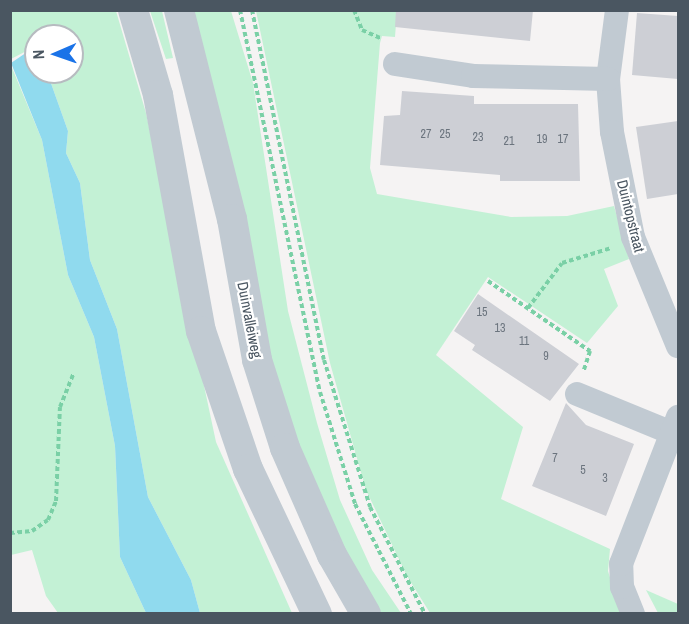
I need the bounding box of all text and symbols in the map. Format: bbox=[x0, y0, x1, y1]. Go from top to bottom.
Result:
north arrow bbox=[24, 24, 84, 84]
text: N bbox=[27, 49, 49, 60]
house number: 27 bbox=[421, 128, 431, 142]
house number: 25 bbox=[440, 128, 450, 142]
house number: 23 bbox=[473, 131, 483, 145]
house number: 19 bbox=[537, 133, 547, 147]
house number: 17 bbox=[558, 133, 568, 147]
house number: 21 bbox=[504, 135, 514, 149]
street label: Duintopstraat bbox=[613, 178, 649, 254]
street label: Duinvalleiweg bbox=[234, 280, 266, 360]
house number: 15 bbox=[477, 306, 487, 320]
house number: 13 bbox=[495, 322, 505, 336]
house number: 11 bbox=[519, 335, 529, 349]
house number: 9 bbox=[543, 350, 549, 364]
house number: 7 bbox=[552, 452, 558, 466]
house number: 5 bbox=[580, 464, 586, 478]
house number: 3 bbox=[602, 472, 608, 486]

